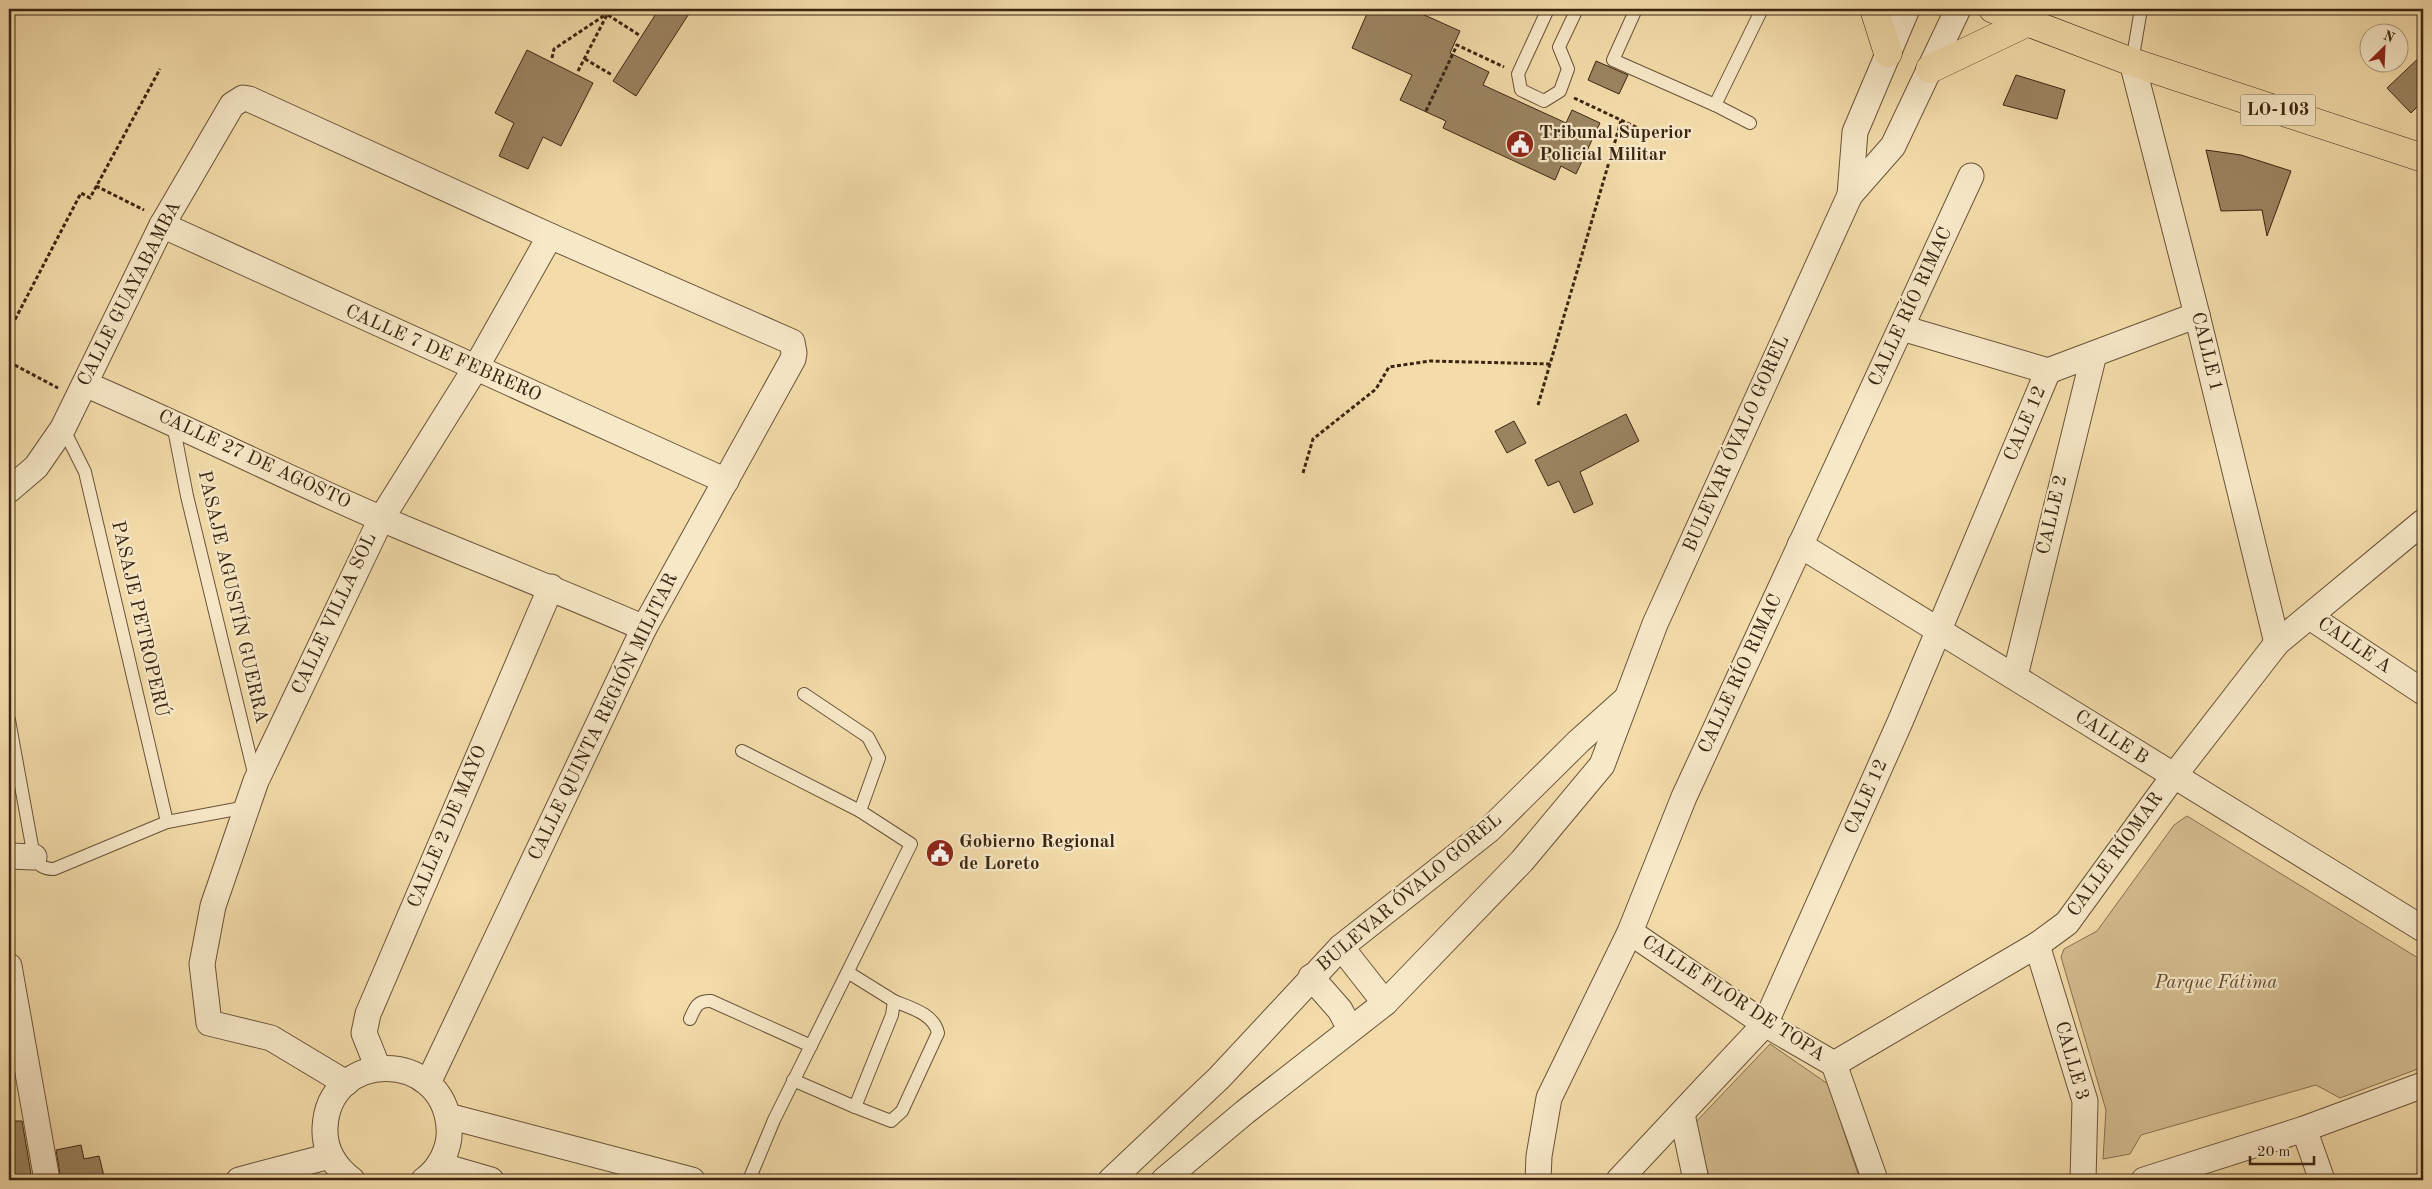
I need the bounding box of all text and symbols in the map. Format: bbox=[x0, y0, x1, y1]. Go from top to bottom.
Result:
north arrow bbox=[2360, 22, 2410, 72]
text: N bbox=[2381, 28, 2397, 46]
road number: LO-103 bbox=[2240, 94, 2316, 126]
place label: Tribunal Superior Policial Militar bbox=[1539, 124, 1692, 165]
public building icon: Tribunal Superior Policial Militar bbox=[1505, 129, 1535, 159]
street label: CALLE GUAYABAMBA bbox=[75, 198, 185, 390]
street label: CALLE RÍO RIMAC bbox=[1862, 223, 1956, 390]
street label: CALLE 7 DE FEBRERO bbox=[342, 302, 544, 406]
street label: CALLE 1 bbox=[2187, 310, 2225, 394]
street label: BULEVAR ÓVALO GOREL bbox=[1676, 331, 1793, 555]
street label: CALE 12 bbox=[2002, 384, 2050, 464]
street label: CALLE 27 DE AGOSTO bbox=[155, 407, 353, 513]
street label: PASAJE AGUSTÍN GUERRA bbox=[194, 468, 274, 726]
street label: CALLE 2 bbox=[2035, 473, 2071, 557]
street label: PASAJE PETROPERÚ bbox=[107, 518, 176, 719]
street label: CALLE VILLA SOL bbox=[289, 530, 381, 698]
street label: CALLE QUINTA REGIÓN MILITAR bbox=[521, 568, 682, 864]
street label: CALLE RÍO RIMAC bbox=[1692, 590, 1786, 757]
street label: CALLE A bbox=[2314, 614, 2395, 678]
street label: CALLE B bbox=[2071, 707, 2151, 769]
street label: CALLE 2 DE MAYO bbox=[405, 743, 491, 911]
street label: CALE 12 bbox=[1842, 757, 1892, 837]
street label: CALLE RÍOMAR bbox=[2061, 787, 2167, 921]
street label: BULEVAR ÓVALO GOREL bbox=[1311, 806, 1506, 976]
place label: Gobierno Regional de Loreto bbox=[959, 833, 1115, 874]
public building icon: Gobierno Regional de Loreto bbox=[925, 838, 955, 868]
street label: CALLE FLOR DE TOPA bbox=[1638, 933, 1828, 1066]
park label: Parque Fátima bbox=[2154, 974, 2277, 993]
street label: CALLE 3 bbox=[2051, 1019, 2091, 1103]
scale bar bbox=[2250, 1134, 2313, 1166]
text: 20 m bbox=[2257, 1145, 2291, 1160]

